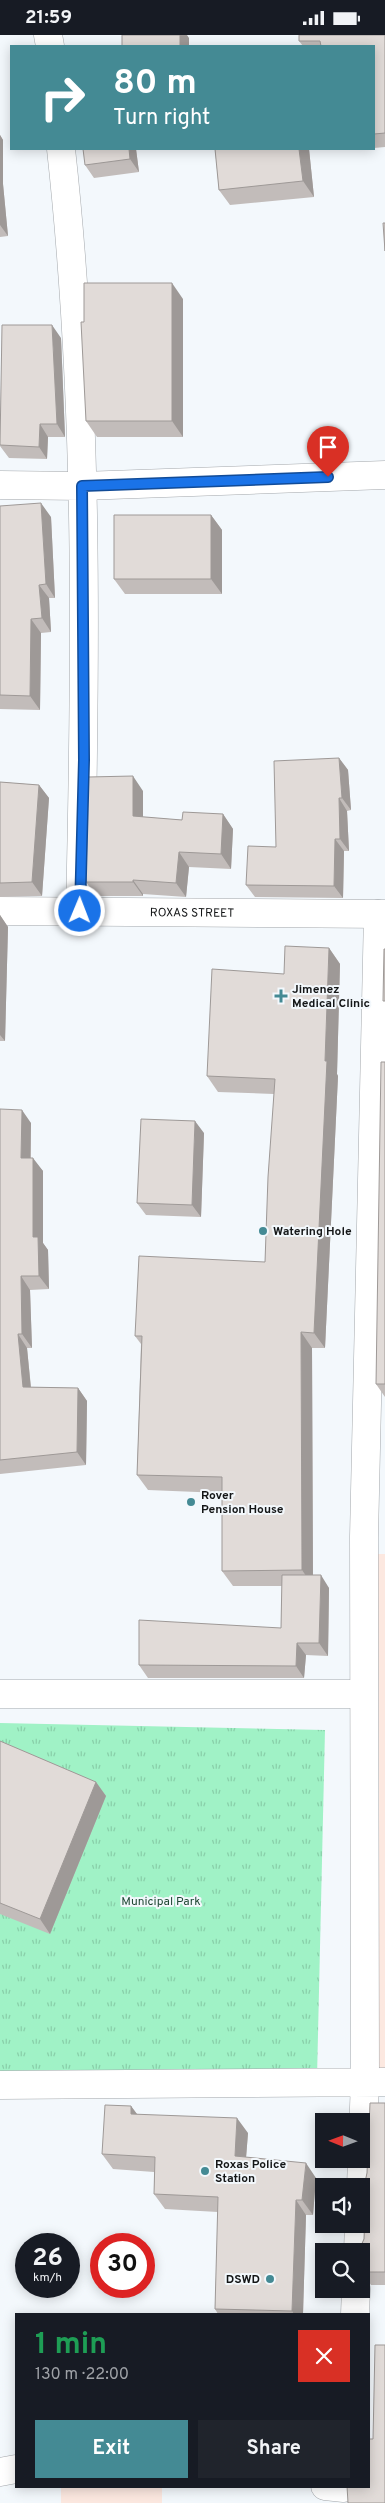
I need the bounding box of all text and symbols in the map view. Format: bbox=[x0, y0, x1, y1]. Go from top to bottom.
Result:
text: 21:59 bbox=[25, 6, 72, 30]
text: 80 m bbox=[113, 62, 197, 106]
icon: right bbox=[30, 65, 95, 130]
text: Turn right bbox=[113, 105, 210, 132]
pin bbox=[307, 426, 349, 477]
icon: arrive bbox=[314, 433, 342, 461]
position arrow bbox=[53, 884, 105, 936]
street label: ROXAS STREET bbox=[150, 905, 234, 922]
place label: Jimenez Medical Clinic bbox=[292, 982, 370, 1012]
marker: Jimenez Medical Clinic bbox=[274, 989, 288, 1003]
place label: Watering Hole bbox=[273, 1224, 352, 1240]
marker: Watering Hole bbox=[257, 1225, 269, 1237]
place label: Rover Pension House bbox=[201, 1488, 284, 1518]
marker: Rover Pension House bbox=[185, 1496, 197, 1508]
park label: Municipal Park bbox=[121, 1894, 201, 1910]
north arrow bbox=[315, 2113, 370, 2167]
map controls bbox=[315, 2113, 370, 2298]
place label: Roxas Police Station bbox=[215, 2157, 286, 2187]
marker: Roxas Police Station bbox=[199, 2165, 211, 2177]
button: sound bbox=[315, 2178, 370, 2233]
speed limit sign: 30 bbox=[90, 2233, 155, 2298]
text: 26 bbox=[32, 2243, 63, 2275]
button: search bbox=[315, 2243, 370, 2298]
text: km/h bbox=[33, 2270, 62, 2286]
place label: DSWD bbox=[226, 2272, 260, 2288]
marker: DSWD bbox=[264, 2273, 276, 2285]
text: 1 min bbox=[35, 2327, 107, 2364]
button: close bbox=[298, 2330, 350, 2382]
text: 130 m · 22:00 bbox=[35, 2365, 129, 2385]
button: Exit bbox=[35, 2420, 188, 2478]
button: Share bbox=[198, 2420, 350, 2478]

